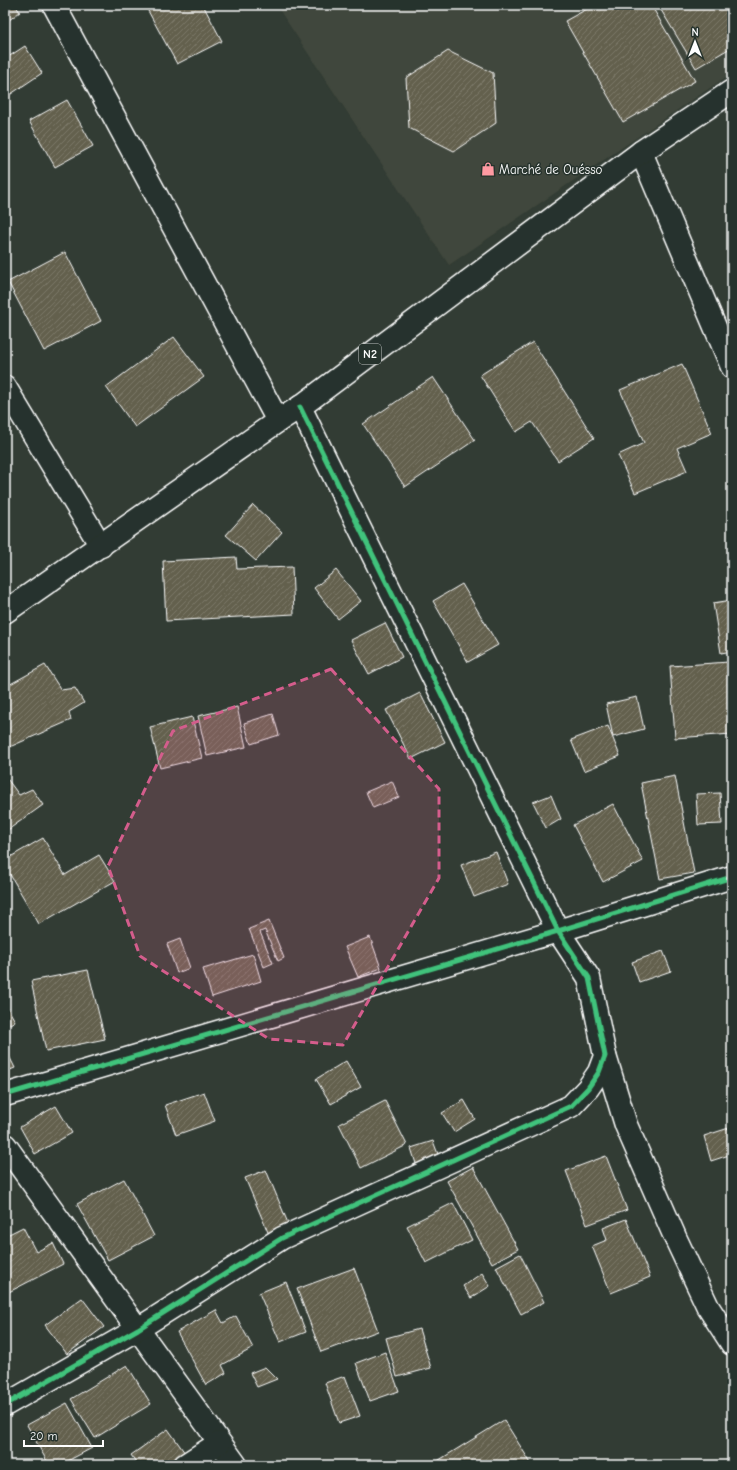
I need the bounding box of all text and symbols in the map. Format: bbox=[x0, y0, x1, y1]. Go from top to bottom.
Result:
north arrow bbox=[675, 22, 715, 62]
text: N bbox=[691, 26, 699, 39]
shop icon: Marché de Ouésso bbox=[480, 161, 496, 177]
place label: Marché de Ouésso bbox=[499, 162, 602, 177]
road number: N2 bbox=[359, 344, 381, 364]
scale bar bbox=[24, 1422, 103, 1448]
text: 20 m bbox=[30, 1429, 58, 1443]

